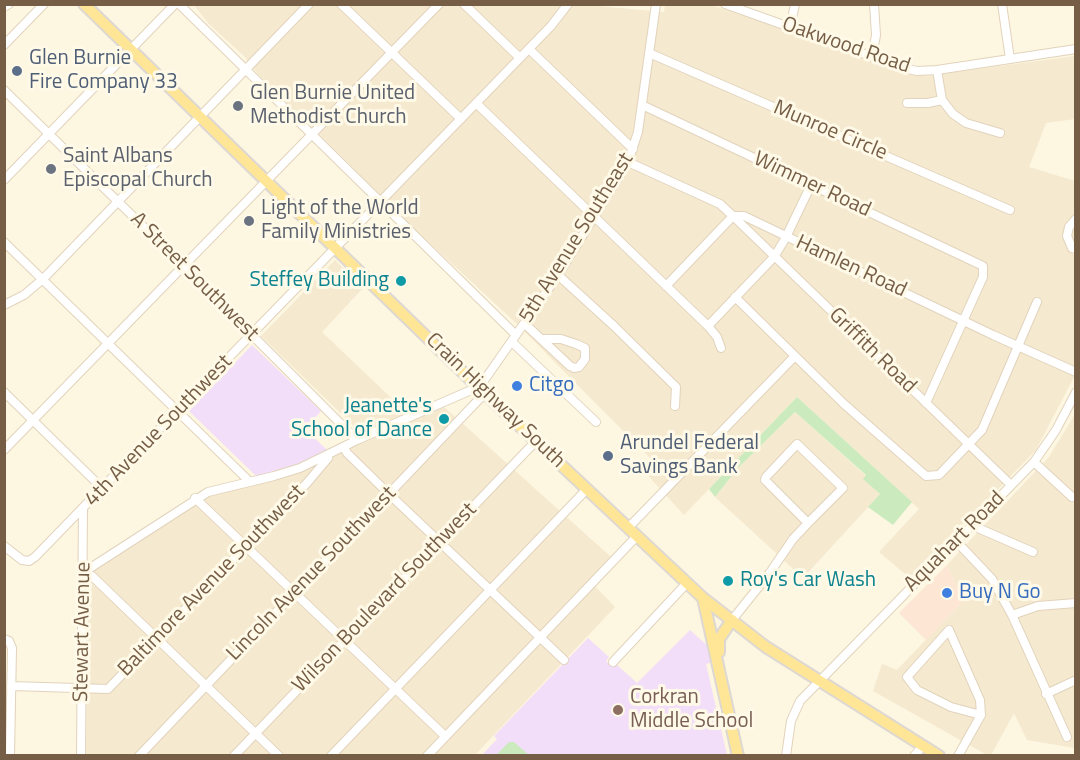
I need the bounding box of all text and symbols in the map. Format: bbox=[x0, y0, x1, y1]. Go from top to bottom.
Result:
street label: Oakwood Road bbox=[779, 12, 913, 80]
place label: Glen Burnie Fire Company 33 bbox=[29, 46, 178, 96]
marker: Glen Burnie Fire Company 33 bbox=[10, 64, 24, 78]
place label: Glen Burnie United Methodist Church bbox=[250, 81, 415, 131]
street label: Munroe Circle bbox=[769, 96, 891, 166]
marker: Glen Burnie United Methodist Church bbox=[231, 99, 245, 113]
place label: Saint Albans Episcopal Church bbox=[63, 144, 213, 194]
street label: Wimmer Road bbox=[749, 147, 875, 223]
street label: 5th Avenue Southeast bbox=[514, 148, 640, 328]
marker: Saint Albans Episcopal Church bbox=[44, 162, 58, 176]
place label: Light of the World Family Ministries bbox=[261, 196, 419, 246]
street label: A Street Southwest bbox=[124, 207, 264, 347]
marker: Light of the World Family Ministries bbox=[242, 214, 256, 228]
street label: Hamlen Road bbox=[792, 230, 910, 304]
place label: Steffey Building bbox=[250, 268, 389, 294]
marker: Steffey Building bbox=[394, 274, 408, 288]
street label: Griffith Road bbox=[823, 303, 921, 399]
street label: Crain Highway South bbox=[420, 328, 570, 474]
street label: 4th Avenue Southwest bbox=[80, 350, 238, 512]
place label: Citgo bbox=[529, 373, 574, 399]
marker: Citgo bbox=[510, 379, 524, 393]
place label: Jeanette's School of Dance bbox=[291, 394, 432, 444]
marker: Jeanette's School of Dance bbox=[437, 412, 451, 426]
place label: Arundel Federal Savings Bank bbox=[620, 431, 759, 481]
marker: Arundel Federal Savings Bank bbox=[601, 449, 615, 463]
street label: Baltimore Avenue Southwest bbox=[114, 480, 310, 682]
street label: Lincoln Avenue Southwest bbox=[222, 481, 402, 667]
street label: Aquahart Road bbox=[900, 487, 1010, 597]
street label: Wilson Boulevard Southwest bbox=[288, 498, 482, 698]
street label: Stewart Avenue bbox=[69, 562, 97, 702]
place label: Roy's Car Wash bbox=[740, 568, 876, 594]
marker: Roy's Car Wash bbox=[721, 574, 735, 588]
place label: Buy N Go bbox=[959, 580, 1041, 606]
marker: Buy N Go bbox=[940, 586, 954, 600]
place label: Corkran Middle School bbox=[630, 685, 753, 735]
marker: Corkran Middle School bbox=[611, 703, 625, 717]

